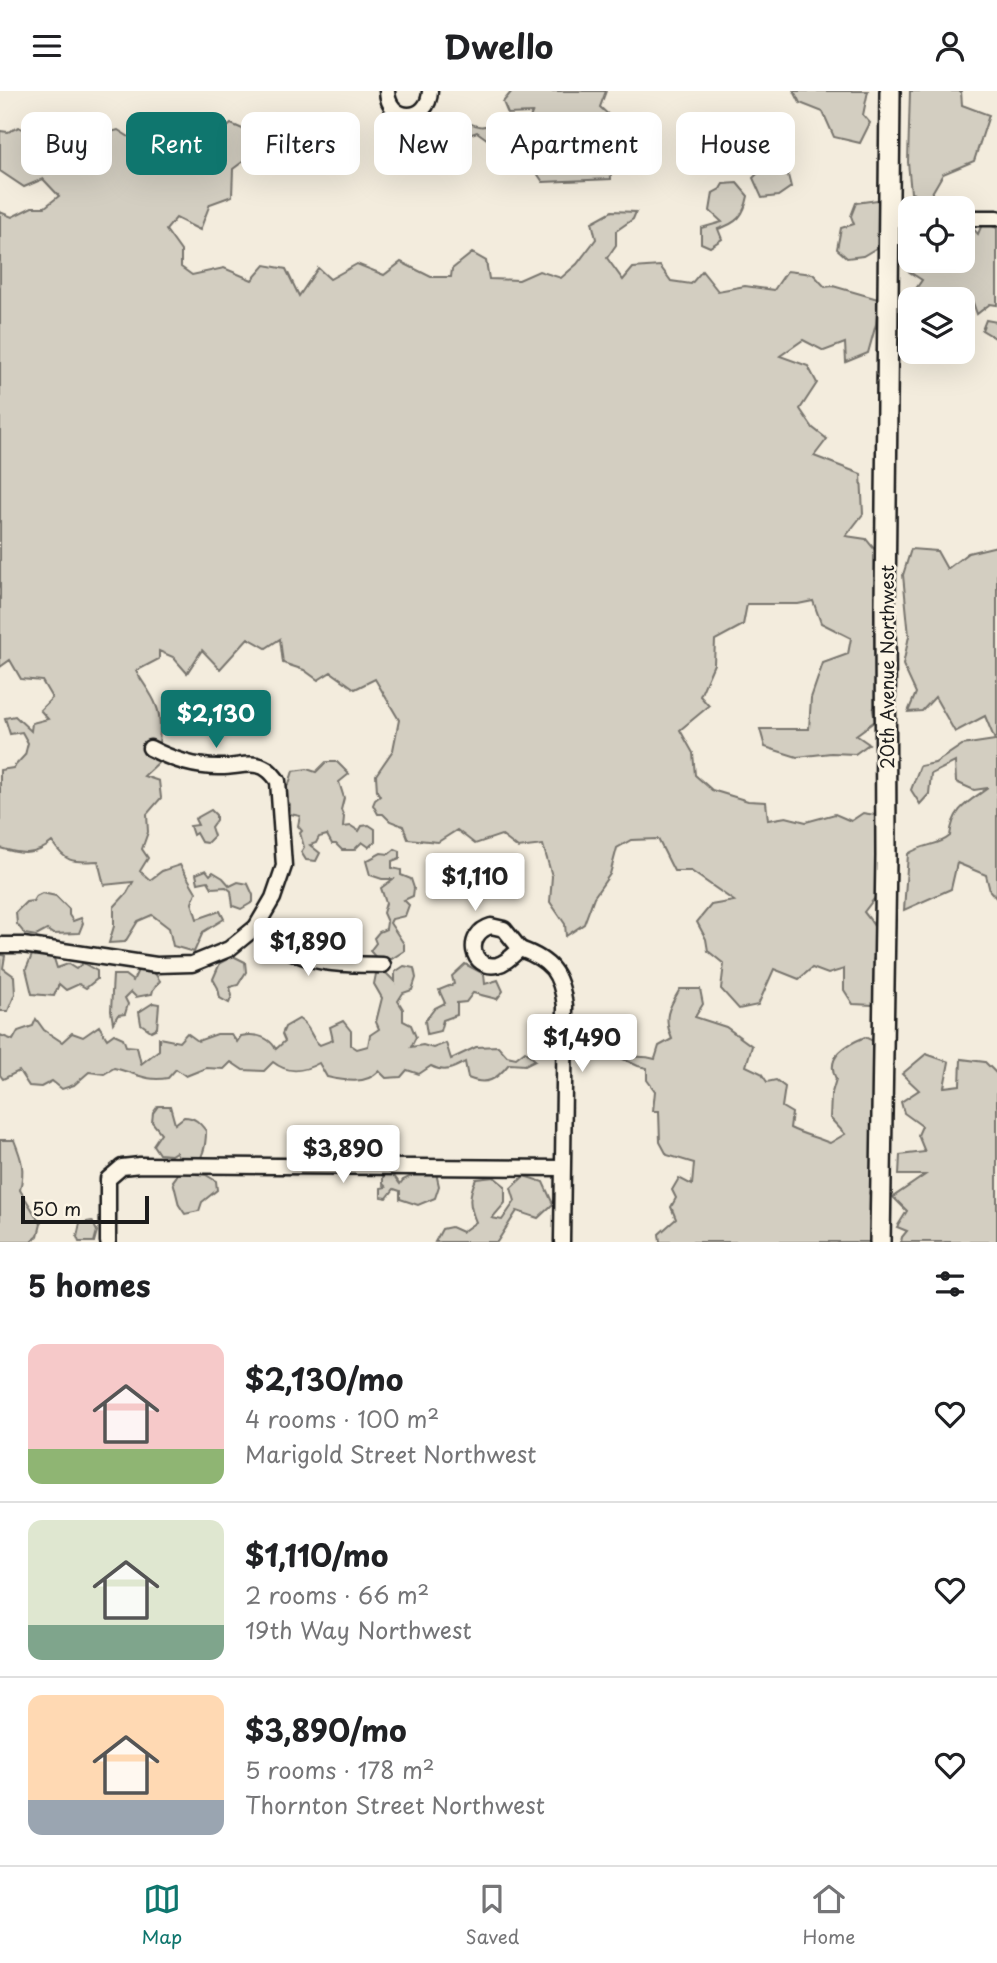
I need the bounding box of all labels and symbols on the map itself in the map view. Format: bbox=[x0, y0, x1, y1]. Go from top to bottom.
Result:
street label: 20th Avenue Northwest bbox=[873, 565, 900, 769]
pin: $2,130 bbox=[159, 691, 273, 750]
pin: $1,110 bbox=[418, 853, 532, 913]
pin: $1,890 bbox=[251, 919, 365, 978]
pin: $1,490 bbox=[525, 1014, 639, 1074]
pin: $3,890 bbox=[286, 1125, 400, 1185]
scale bar bbox=[21, 1193, 149, 1225]

